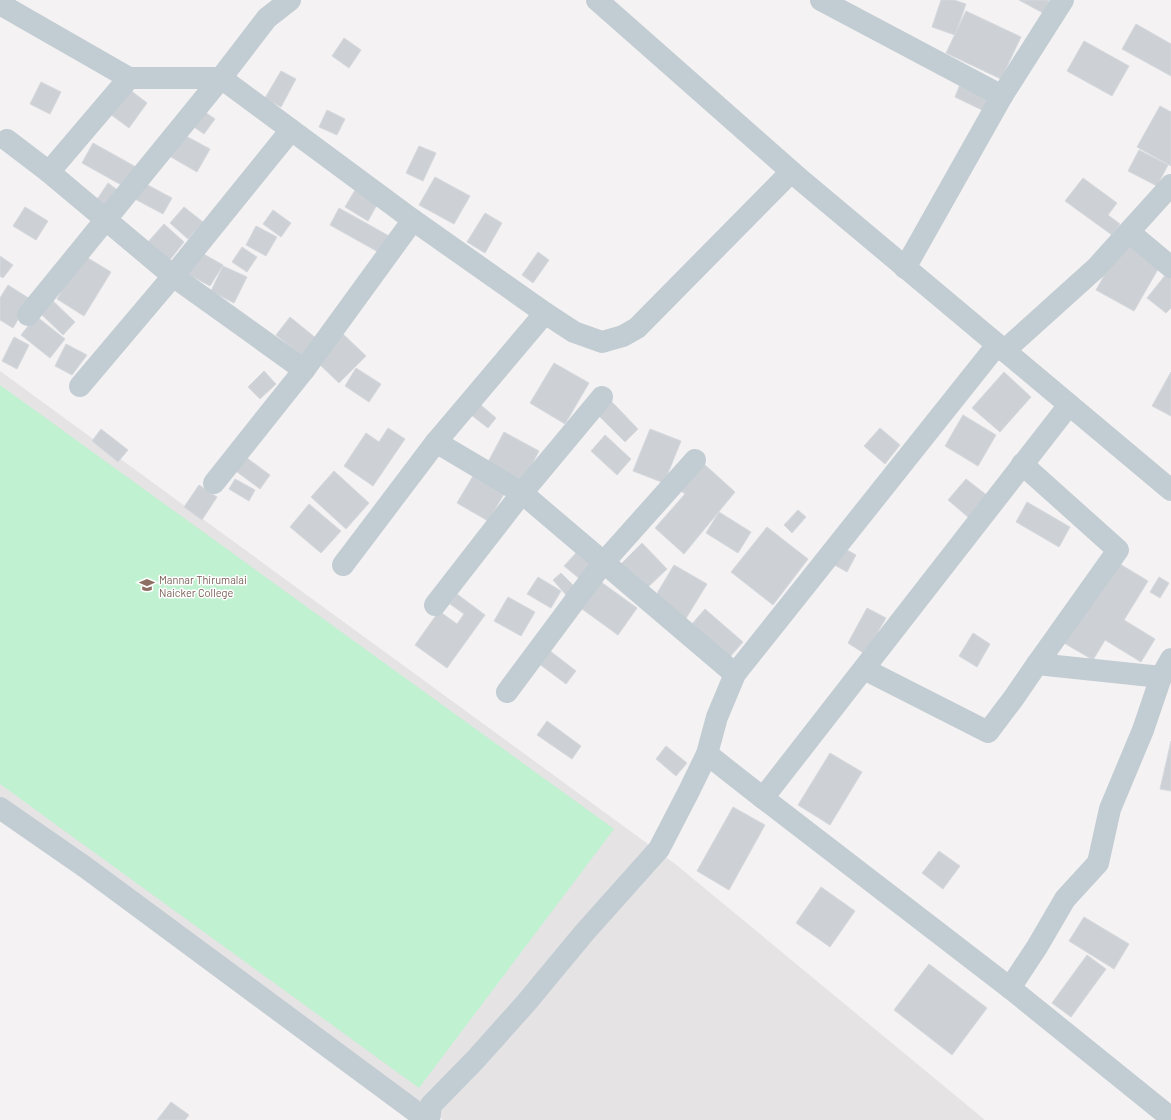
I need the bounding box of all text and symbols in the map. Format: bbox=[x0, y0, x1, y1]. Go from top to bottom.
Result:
place label: Mannar Thirumalai Naicker College bbox=[159, 573, 247, 599]
school or university icon: Mannar Thirumalai Naicker College bbox=[138, 576, 156, 594]

